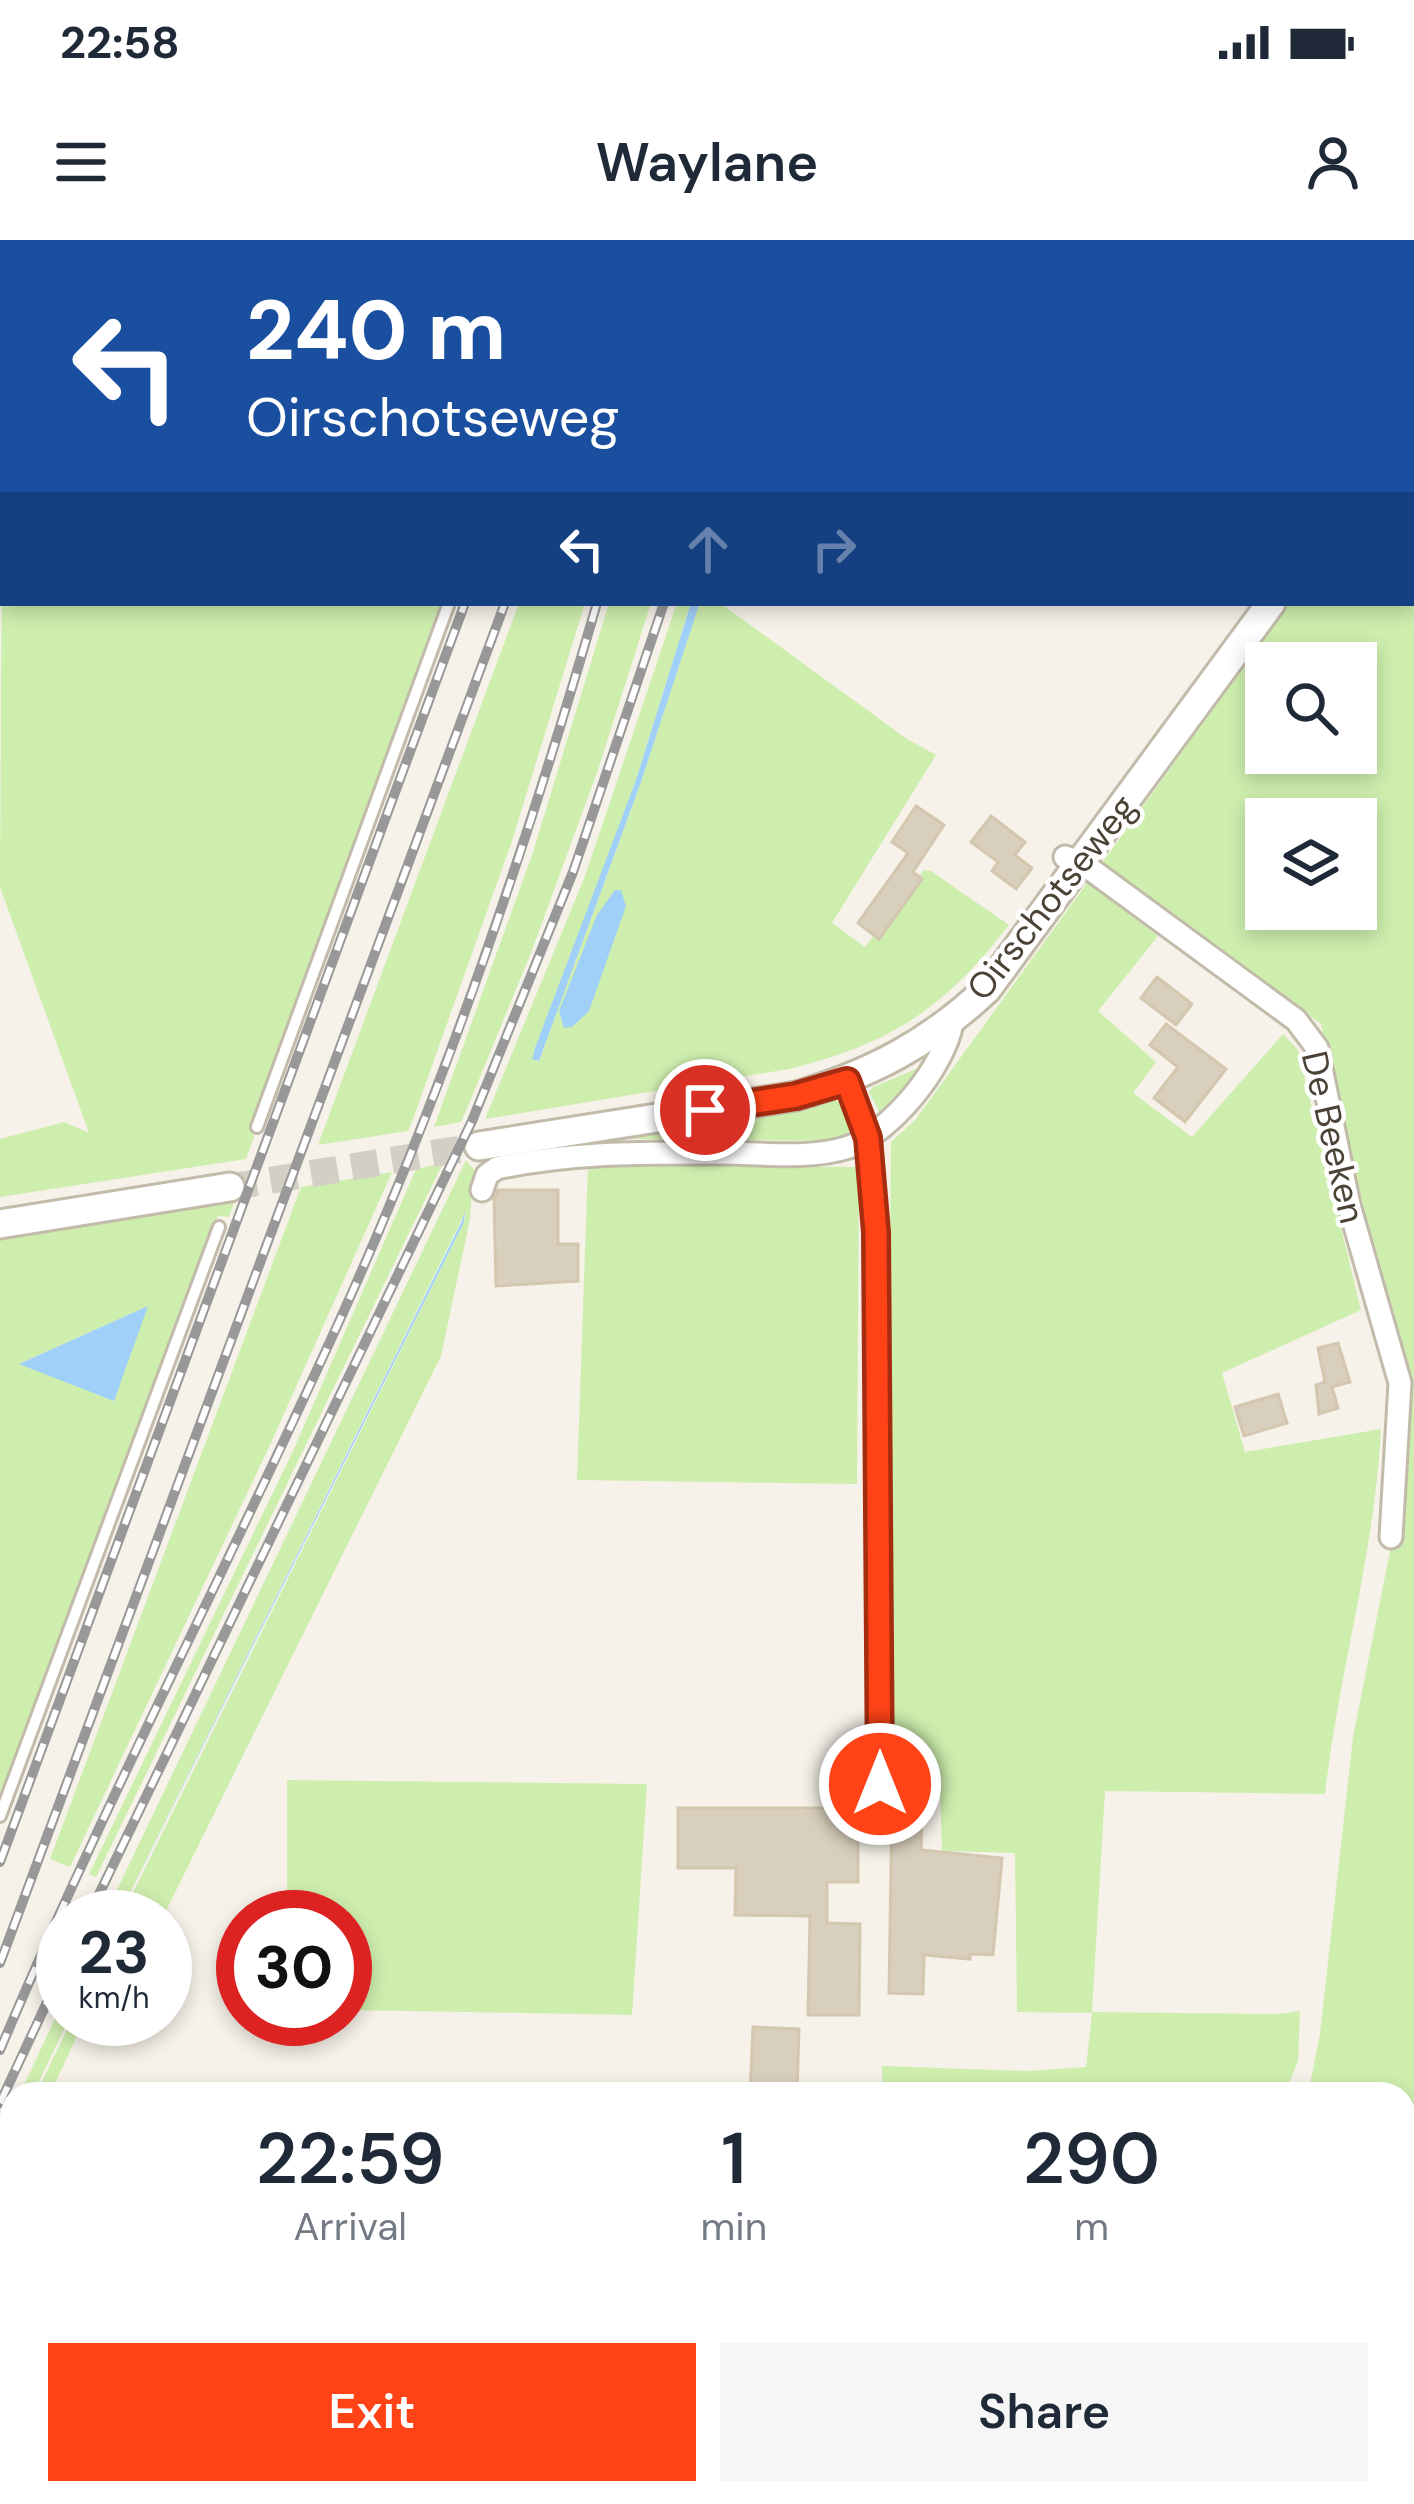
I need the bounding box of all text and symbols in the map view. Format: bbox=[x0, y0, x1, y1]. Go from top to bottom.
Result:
text: 22:58 bbox=[60, 13, 180, 72]
text: Waylane bbox=[596, 127, 818, 198]
icon: menu bbox=[48, 129, 114, 195]
icon: person bbox=[1300, 129, 1366, 195]
text: 240 m bbox=[246, 276, 506, 385]
icon: left bbox=[48, 288, 204, 444]
text: Oirschotseweg bbox=[246, 382, 619, 453]
icon: left bbox=[549, 516, 615, 582]
icon: ahead bbox=[675, 516, 741, 582]
icon: right bbox=[801, 516, 867, 582]
map controls bbox=[1245, 642, 1377, 930]
button: search bbox=[1245, 642, 1377, 774]
street label: Oirschotseweg bbox=[956, 785, 1147, 1010]
button: layers bbox=[1245, 798, 1377, 930]
street label: De Beeken bbox=[1291, 1046, 1376, 1228]
pin bbox=[654, 1059, 756, 1161]
icon: arrive bbox=[672, 1077, 738, 1143]
position arrow bbox=[817, 1721, 943, 1847]
speed limit sign: 30 bbox=[216, 1890, 372, 2046]
text: 23 bbox=[79, 1913, 149, 1992]
text: km/h bbox=[79, 1978, 149, 2017]
text: 22:59 bbox=[256, 2112, 445, 2205]
text: 1 bbox=[721, 2112, 746, 2205]
text: 290 bbox=[1023, 2112, 1160, 2205]
text: Arrival bbox=[293, 2201, 407, 2252]
text: min bbox=[701, 2201, 767, 2252]
text: m bbox=[1074, 2201, 1109, 2252]
button: Exit bbox=[48, 2343, 696, 2481]
button: Share bbox=[720, 2343, 1368, 2481]

